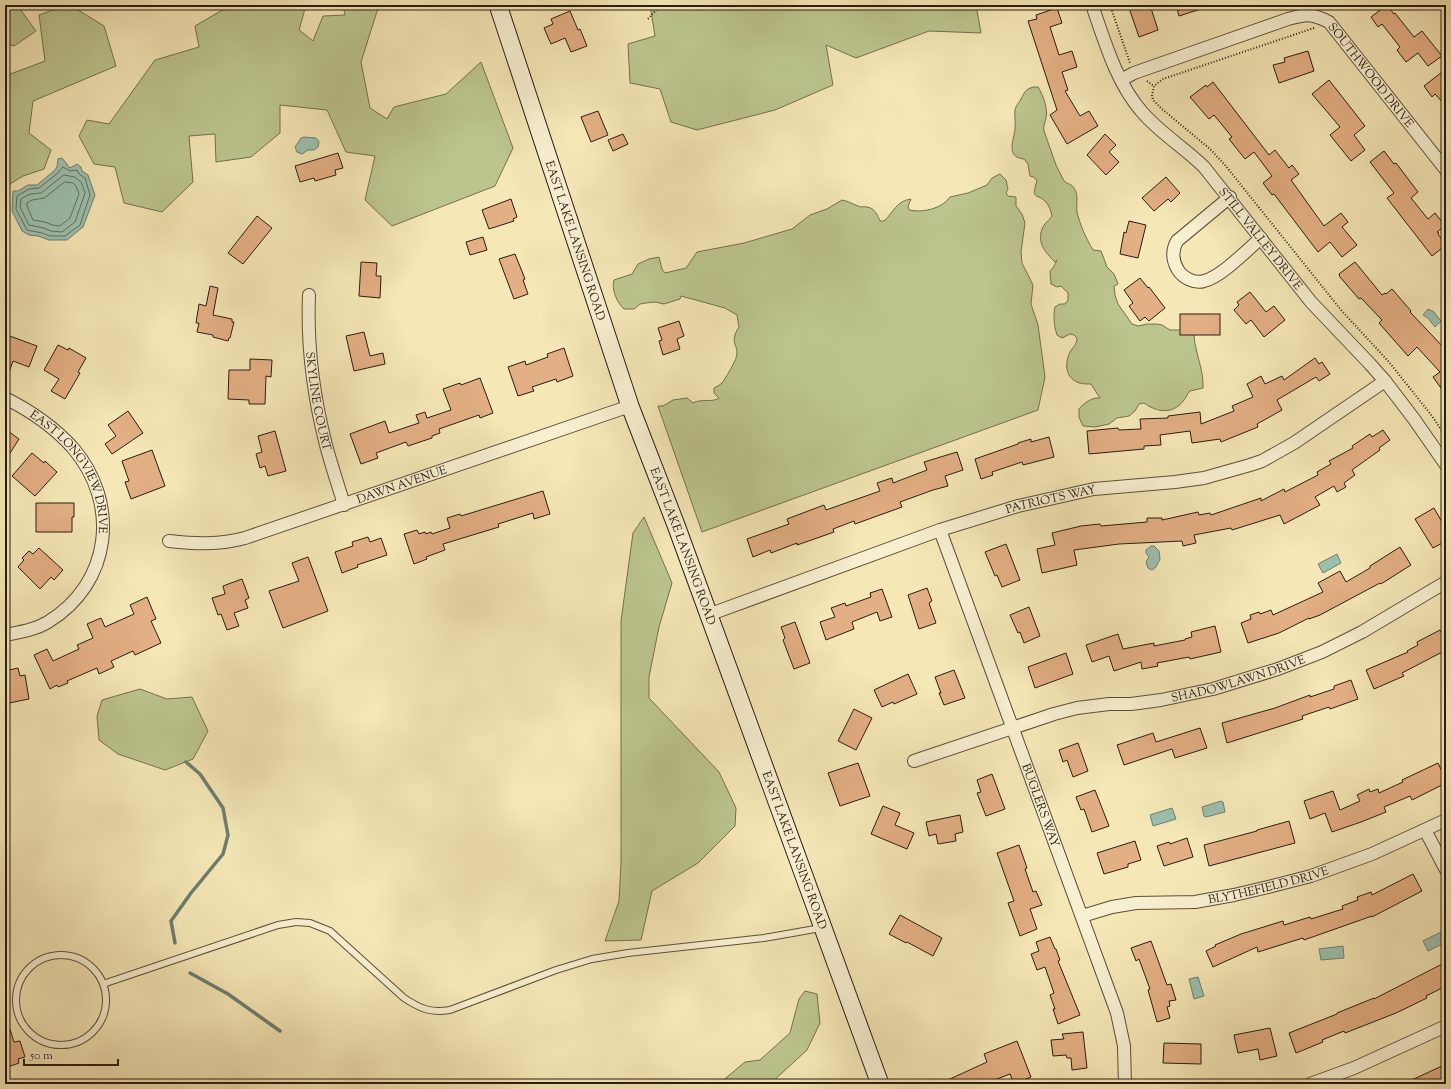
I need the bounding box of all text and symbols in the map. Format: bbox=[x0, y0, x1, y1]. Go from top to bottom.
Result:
street label: SOUTHWOOD DRIVE bbox=[1323, 19, 1418, 133]
street label: EAST LAKE LANSING ROAD bbox=[540, 159, 609, 323]
street label: STILL VALLEY DRIVE bbox=[1214, 184, 1307, 295]
street label: SKYLINE COURT bbox=[300, 351, 335, 454]
street label: EAST LONGVIEW DRIVE bbox=[26, 406, 111, 535]
street label: DAWN AVENUE bbox=[354, 461, 450, 509]
street label: EAST LAKE LANSING ROAD bbox=[645, 465, 720, 628]
street label: PATRIOTS WAY bbox=[1004, 481, 1098, 519]
street label: SHADOWLAWN DRIVE bbox=[1170, 651, 1309, 708]
street label: BUGLERS WAY bbox=[1016, 761, 1064, 850]
street label: EAST LAKE LANSING ROAD bbox=[757, 769, 831, 932]
street label: BLYTHEFIELD DRIVE bbox=[1207, 862, 1332, 909]
scale bar bbox=[24, 1041, 118, 1067]
text: 50 m bbox=[29, 1047, 53, 1065]

